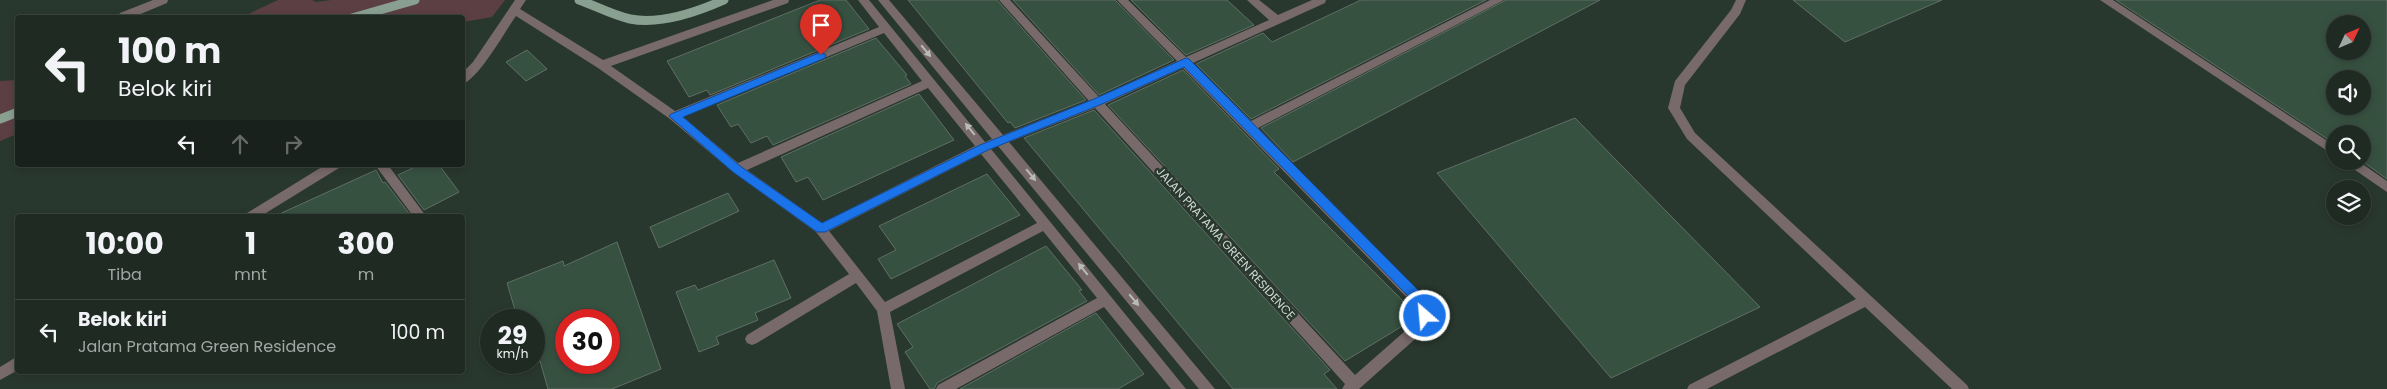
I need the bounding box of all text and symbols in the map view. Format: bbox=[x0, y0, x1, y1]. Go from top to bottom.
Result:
pin bbox=[800, 4, 842, 55]
icon: arrive bbox=[807, 11, 835, 39]
north arrow bbox=[2326, 15, 2371, 60]
map controls bbox=[2326, 15, 2371, 225]
text: 100 m bbox=[118, 26, 221, 75]
icon: left bbox=[35, 35, 100, 100]
one-way arrow bbox=[920, 44, 931, 57]
button: sound bbox=[2326, 70, 2371, 115]
text: Belok kiri bbox=[118, 73, 212, 104]
one-way arrow bbox=[964, 123, 975, 136]
button: search bbox=[2326, 125, 2371, 170]
icon: left bbox=[173, 130, 201, 158]
icon: ahead bbox=[226, 130, 254, 158]
icon: right bbox=[279, 130, 307, 158]
street label: JALAN PRATAMA GREEN RESIDENCE bbox=[1153, 163, 1299, 323]
one-way arrow bbox=[1025, 168, 1036, 181]
button: layers bbox=[2326, 180, 2371, 225]
text: 10:00 bbox=[85, 222, 164, 265]
text: 1 bbox=[245, 222, 256, 265]
text: 300 bbox=[337, 222, 395, 265]
text: Tiba bbox=[108, 263, 142, 286]
text: mnt bbox=[234, 263, 267, 286]
text: m bbox=[358, 263, 374, 286]
one-way arrow bbox=[1077, 263, 1088, 276]
position arrow bbox=[1398, 289, 1450, 341]
one-way arrow bbox=[1129, 293, 1140, 306]
text: Belok kiri bbox=[78, 306, 167, 333]
speed limit sign: 30 bbox=[555, 309, 620, 374]
icon: left bbox=[35, 318, 63, 346]
text: 29 bbox=[498, 318, 527, 353]
text: 100 m bbox=[390, 319, 445, 346]
text: Jalan Pratama Green Residence bbox=[78, 335, 336, 358]
text: km/h bbox=[497, 345, 528, 362]

